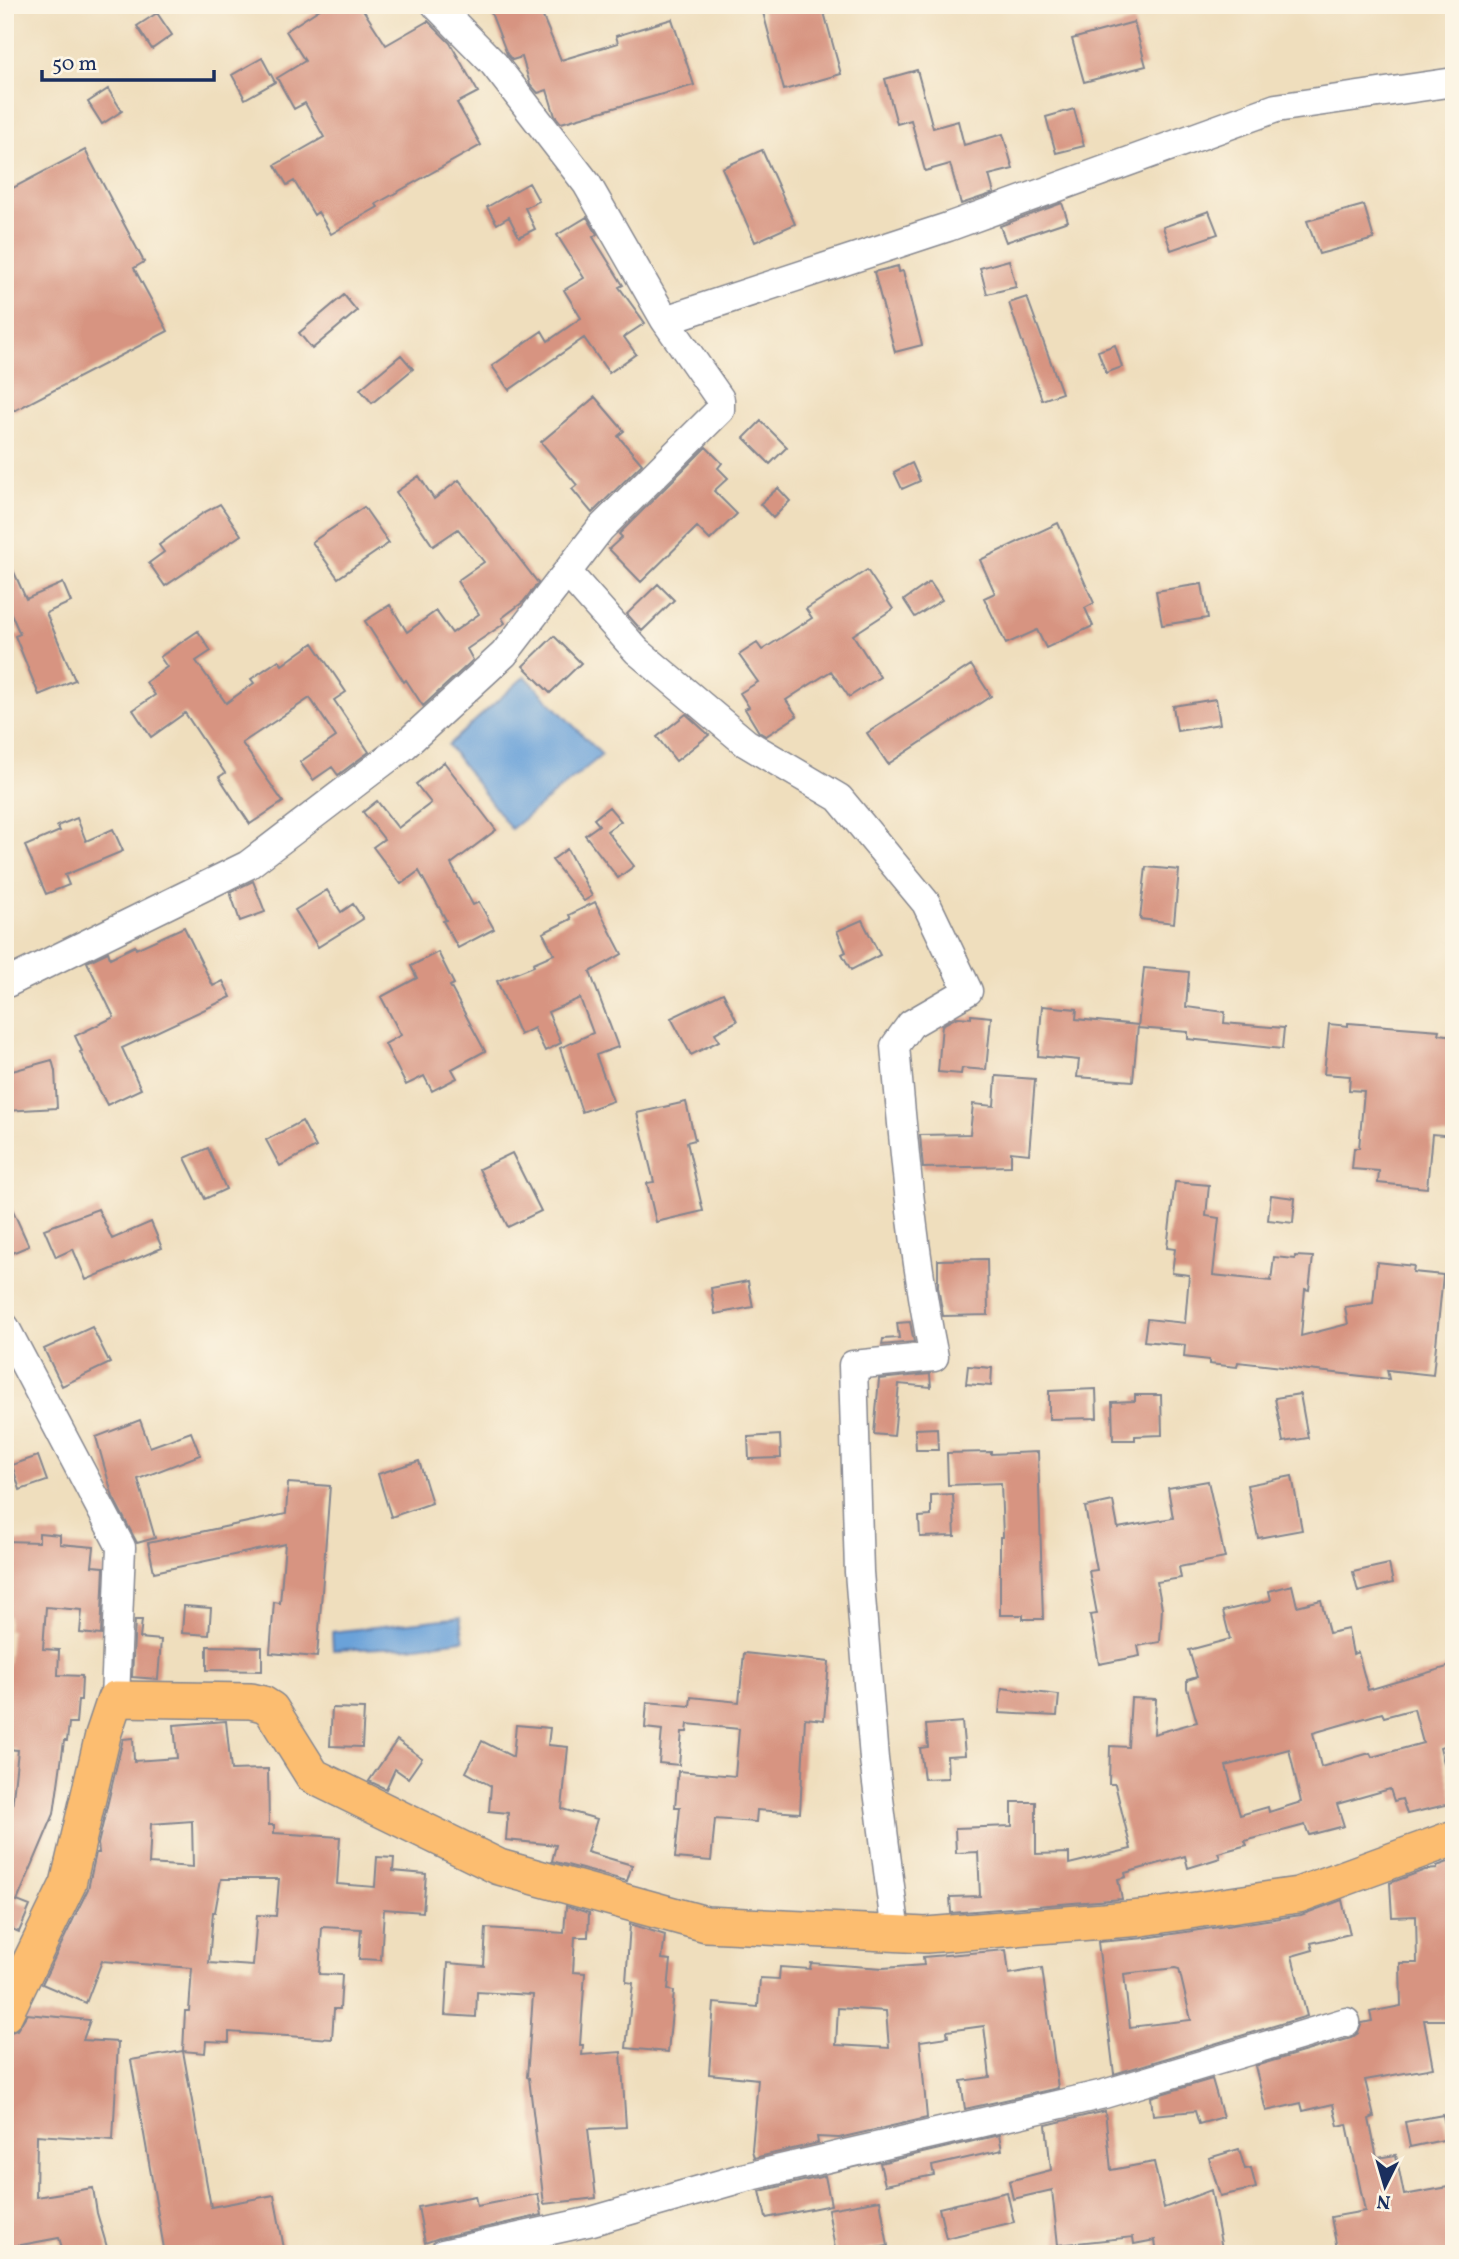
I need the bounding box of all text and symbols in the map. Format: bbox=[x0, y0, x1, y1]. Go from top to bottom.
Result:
scale bar bbox=[42, 38, 214, 82]
text: 50 m bbox=[52, 50, 97, 79]
north arrow bbox=[1350, 2150, 1420, 2220]
text: N bbox=[1375, 2187, 1392, 2214]

